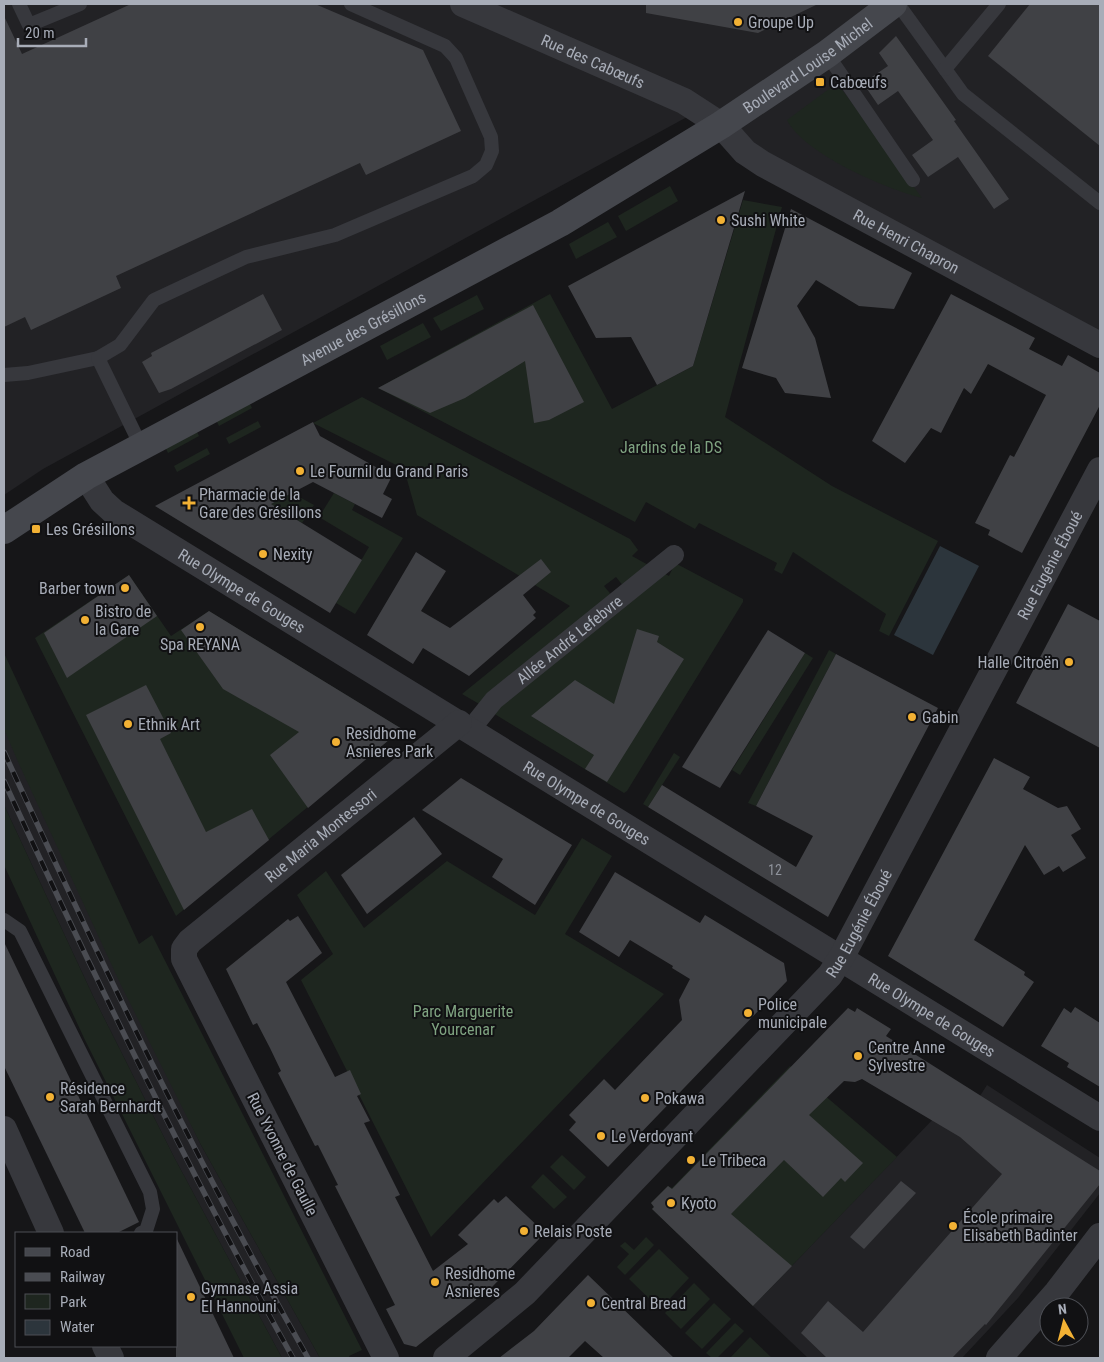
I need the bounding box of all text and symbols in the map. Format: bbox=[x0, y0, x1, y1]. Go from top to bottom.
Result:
place label: Groupe Up bbox=[748, 13, 814, 32]
street label: Boulevard Louise Michel bbox=[739, 14, 876, 118]
scale bar bbox=[18, 15, 85, 47]
marker: Groupe Up bbox=[732, 16, 744, 28]
text: 20 m bbox=[25, 24, 55, 42]
street label: Rue des Cabœufs bbox=[538, 31, 647, 93]
place label: Cabœufs bbox=[830, 73, 887, 92]
marker: Cabœufs bbox=[814, 76, 826, 88]
street label: Rue Henri Chapron bbox=[850, 205, 963, 278]
place label: Sushi White bbox=[731, 211, 805, 230]
marker: Sushi White bbox=[715, 214, 727, 226]
street label: Avenue des Grésillons bbox=[297, 288, 429, 370]
park label: Jardins de la DS bbox=[620, 438, 722, 457]
place label: Le Fournil du Grand Paris bbox=[310, 462, 468, 481]
marker: Le Fournil du Grand Paris bbox=[294, 465, 306, 477]
place label: Pharmacie de la Gare des Grésillons bbox=[199, 485, 322, 522]
marker: Pharmacie de la Gare des Grésillons bbox=[183, 497, 195, 509]
street label: Rue Eugénie Éboué bbox=[1013, 508, 1087, 623]
place label: Les Grésillons bbox=[46, 520, 135, 539]
marker: Les Grésillons bbox=[30, 523, 42, 535]
street label: Rue Olympe de Gouges bbox=[175, 545, 309, 637]
place label: Nexity bbox=[273, 545, 313, 564]
marker: Nexity bbox=[257, 548, 269, 560]
place label: Barber town bbox=[39, 579, 115, 598]
marker: Barber town bbox=[119, 582, 131, 594]
street label: Allée André Lefebvre bbox=[513, 591, 626, 688]
place label: Bistro de la Gare bbox=[95, 602, 151, 639]
marker: Bistro de la Gare bbox=[79, 614, 91, 626]
marker: Spa REYANA bbox=[194, 621, 206, 633]
place label: Spa REYANA bbox=[160, 635, 240, 654]
place label: Halle Citroën bbox=[977, 653, 1059, 672]
marker: Halle Citroën bbox=[1063, 656, 1075, 668]
place label: Gabin bbox=[922, 708, 958, 727]
marker: Gabin bbox=[906, 711, 918, 723]
place label: Ethnik Art bbox=[138, 715, 200, 734]
marker: Ethnik Art bbox=[122, 718, 134, 730]
place label: Residhome Asnieres Park bbox=[346, 724, 434, 761]
marker: Residhome Asnieres Park bbox=[330, 736, 342, 748]
street label: Rue Olympe de Gouges bbox=[520, 757, 654, 849]
street label: Rue Maria Montessori bbox=[261, 785, 380, 887]
house number: 12 bbox=[768, 862, 782, 878]
street label: Rue Eugénie Éboué bbox=[822, 866, 896, 981]
street label: Rue Olympe de Gouges bbox=[865, 969, 999, 1061]
place label: Police municipale bbox=[758, 995, 827, 1032]
park label: Parc Marguerite Yourcenar bbox=[413, 1002, 513, 1039]
marker: Police municipale bbox=[742, 1007, 754, 1019]
place label: Centre Anne Sylvestre bbox=[868, 1038, 945, 1075]
marker: Centre Anne Sylvestre bbox=[852, 1050, 864, 1062]
place label: Résidence Sarah Bernhardt bbox=[60, 1079, 162, 1116]
street label: Rue Yvonne de Gaulle bbox=[243, 1089, 322, 1219]
place label: Pokawa bbox=[655, 1089, 705, 1108]
marker: Résidence Sarah Bernhardt bbox=[44, 1091, 56, 1103]
marker: Pokawa bbox=[639, 1092, 651, 1104]
place label: Le Verdoyant bbox=[611, 1127, 693, 1146]
marker: Le Verdoyant bbox=[595, 1130, 607, 1142]
place label: Le Tribeca bbox=[701, 1151, 766, 1170]
marker: Le Tribeca bbox=[685, 1154, 697, 1166]
place label: Kyoto bbox=[681, 1194, 717, 1213]
marker: Kyoto bbox=[665, 1197, 677, 1209]
place label: École primaire Elisabeth Badinter bbox=[963, 1208, 1078, 1245]
marker: École primaire Elisabeth Badinter bbox=[947, 1220, 959, 1232]
place label: Relais Poste bbox=[534, 1222, 612, 1241]
marker: Relais Poste bbox=[518, 1225, 530, 1237]
legend bbox=[15, 1232, 178, 1347]
text: Road bbox=[60, 1243, 90, 1261]
place label: Residhome Asnieres bbox=[445, 1264, 515, 1301]
text: Railway bbox=[60, 1268, 105, 1286]
marker: Residhome Asnieres bbox=[429, 1276, 441, 1288]
place label: Gymnase Assia El Hannouni bbox=[201, 1279, 298, 1316]
marker: Gymnase Assia El Hannouni bbox=[185, 1291, 197, 1303]
text: Park bbox=[60, 1293, 87, 1311]
place label: Central Bread bbox=[601, 1294, 686, 1313]
marker: Central Bread bbox=[585, 1297, 597, 1309]
north arrow bbox=[1039, 1297, 1089, 1347]
text: N bbox=[1057, 1301, 1068, 1318]
text: Water bbox=[60, 1318, 95, 1336]

